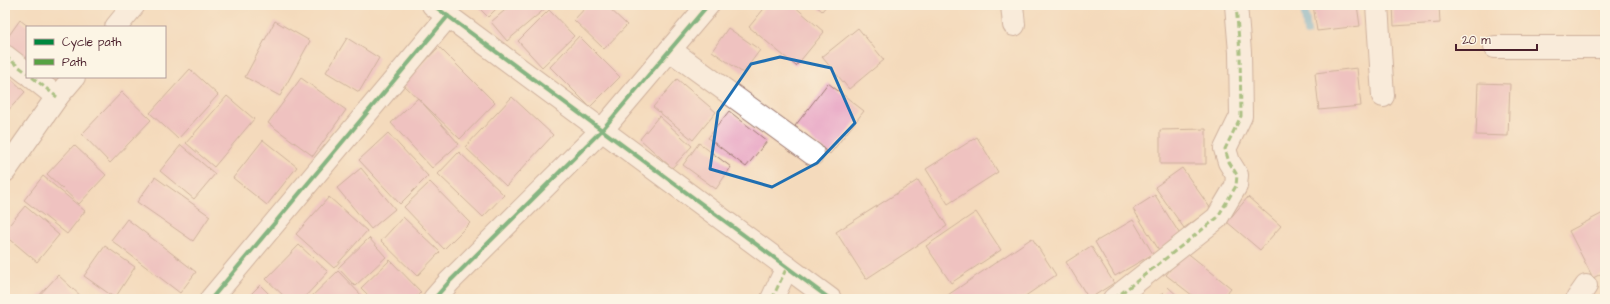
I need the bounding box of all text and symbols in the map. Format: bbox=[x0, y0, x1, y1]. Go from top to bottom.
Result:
legend bbox=[26, 26, 166, 78]
scale bar bbox=[1456, 26, 1537, 52]
text: 20 m bbox=[1462, 32, 1491, 49]
text: Cycle path bbox=[62, 34, 121, 52]
text: Path bbox=[62, 54, 87, 71]

